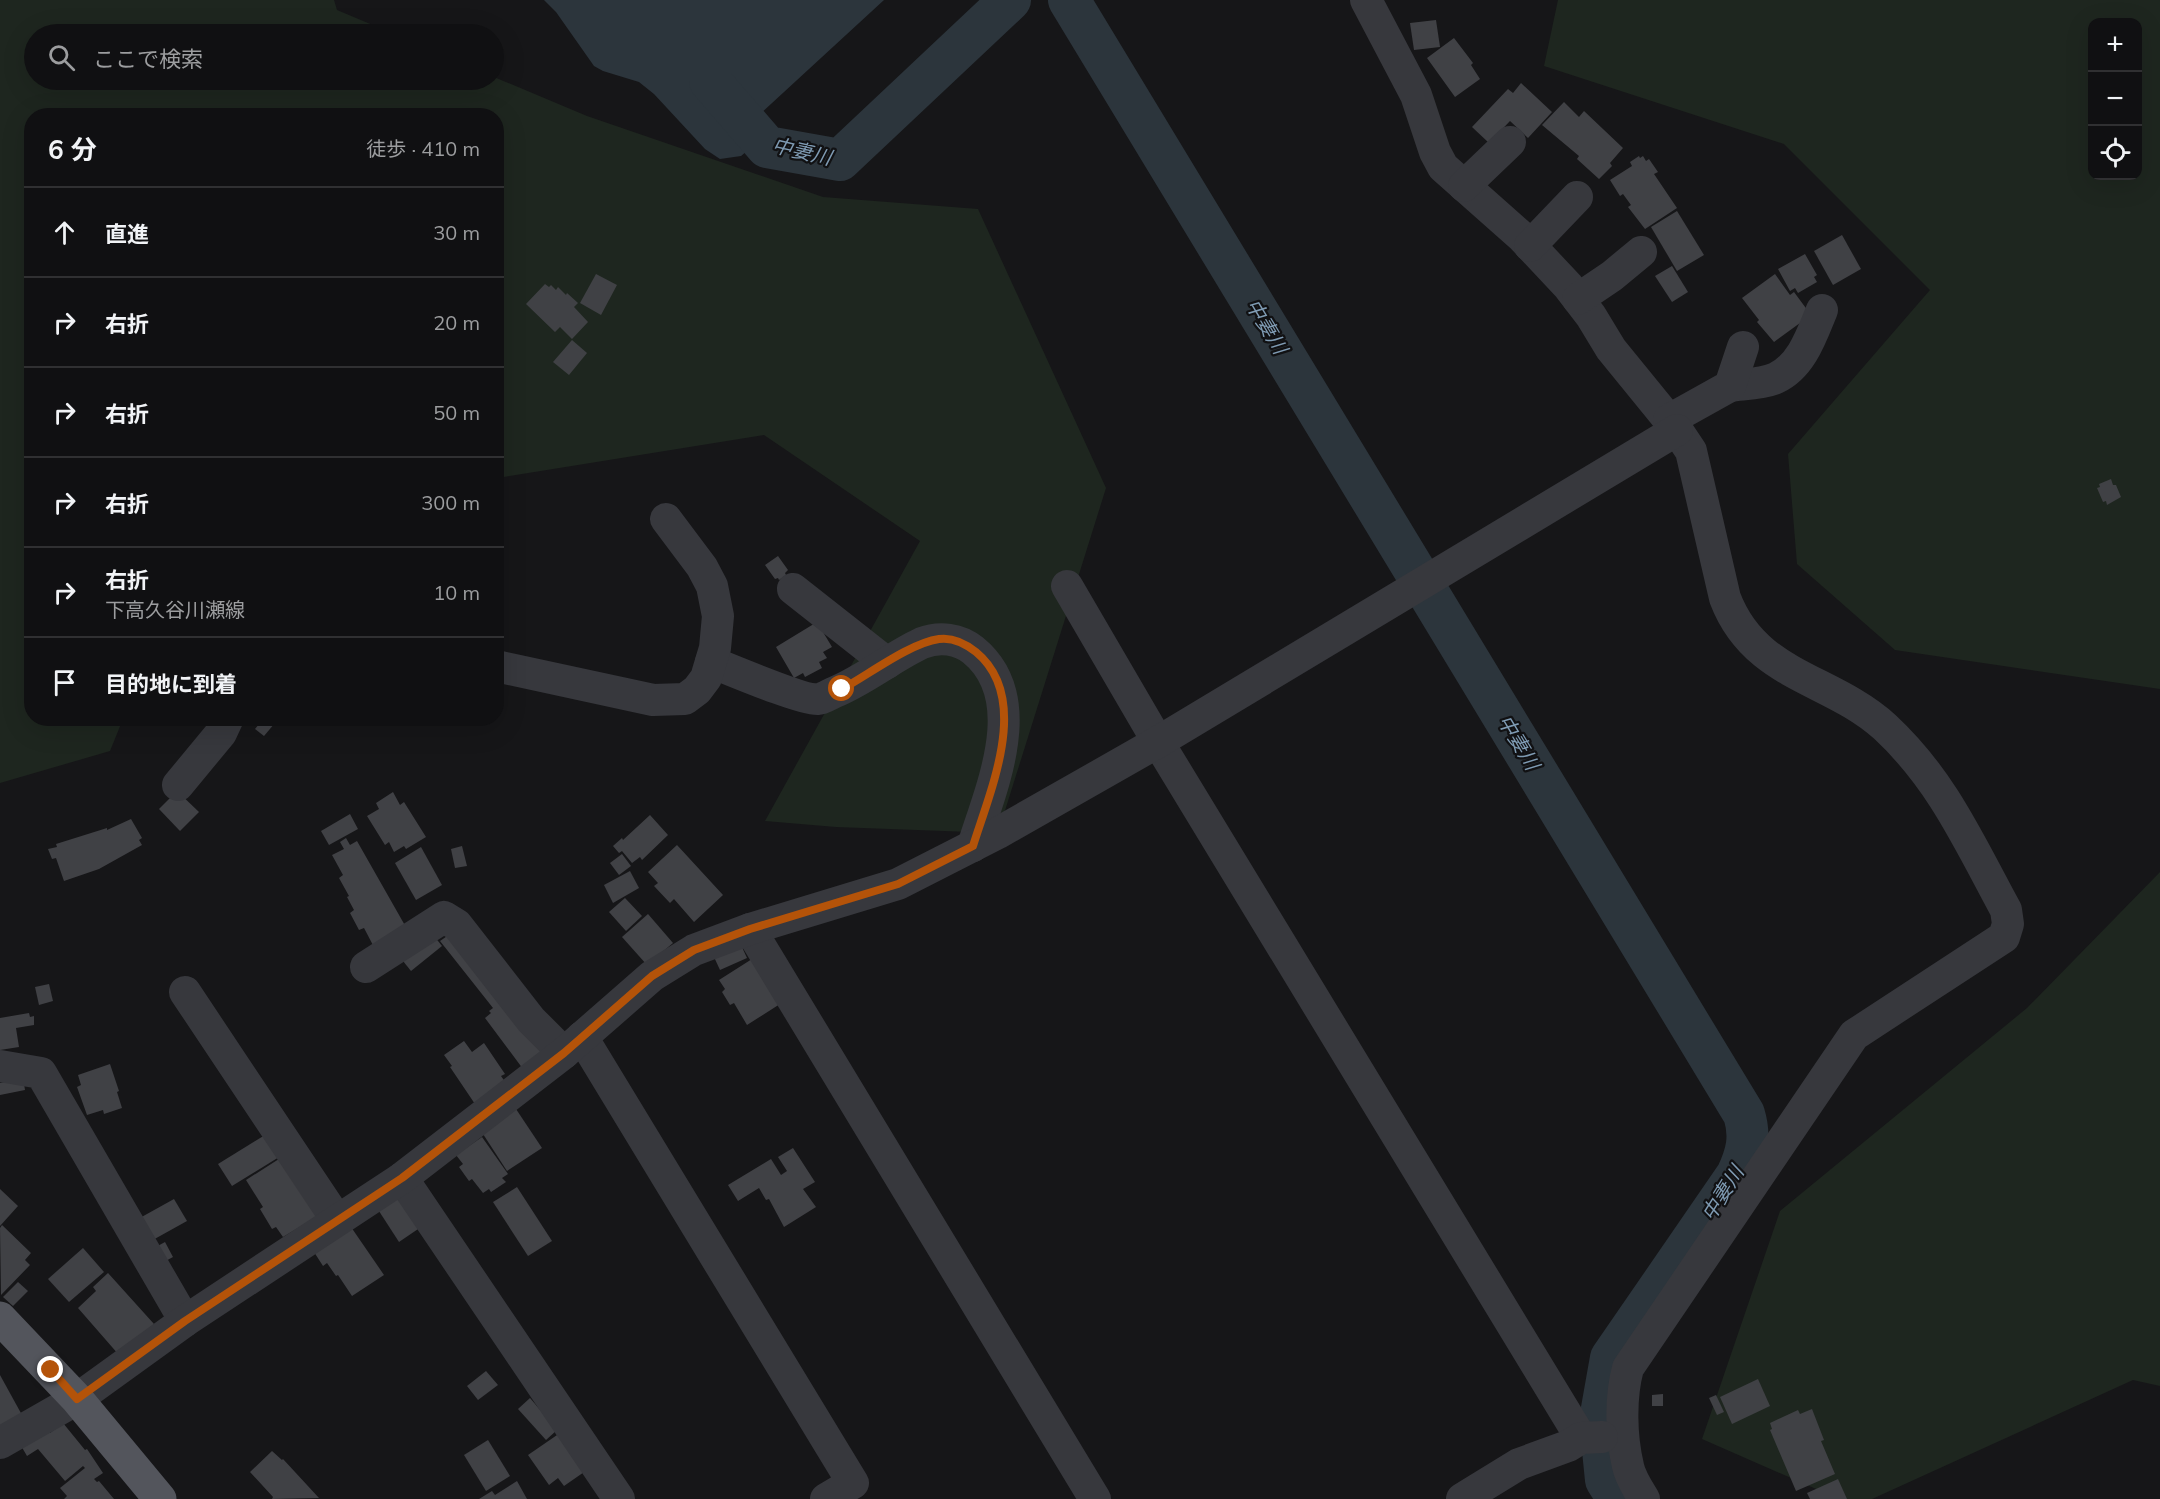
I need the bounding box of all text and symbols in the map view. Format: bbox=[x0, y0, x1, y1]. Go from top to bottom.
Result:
map controls bbox=[2088, 18, 2142, 180]
button: + bbox=[2088, 18, 2142, 72]
search box bbox=[24, 24, 504, 90]
icon: search bbox=[45, 41, 78, 74]
text: ここで検索 bbox=[93, 45, 203, 73]
button: − bbox=[2088, 72, 2142, 126]
button: locate bbox=[2088, 126, 2142, 180]
water label: 中妻川 bbox=[770, 132, 836, 170]
text: 6 分 bbox=[48, 133, 97, 166]
text: 徒歩 · 410 m bbox=[366, 136, 480, 161]
icon: ahead bbox=[48, 216, 81, 249]
text: 直進 bbox=[105, 220, 149, 248]
text: 30 m bbox=[433, 220, 480, 245]
water label: 中妻川 bbox=[1241, 294, 1294, 360]
icon: right bbox=[48, 306, 81, 339]
text: 右折 bbox=[105, 310, 149, 338]
text: 20 m bbox=[433, 310, 480, 335]
icon: right bbox=[48, 396, 81, 429]
text: 右折 bbox=[105, 400, 149, 428]
text: 50 m bbox=[433, 400, 480, 425]
icon: right bbox=[48, 486, 81, 519]
text: 右折 bbox=[105, 490, 149, 518]
text: 300 m bbox=[421, 490, 480, 515]
text: 右折 bbox=[105, 566, 149, 594]
icon: right bbox=[48, 576, 81, 609]
text: 10 m bbox=[433, 580, 480, 605]
text: 下高久谷川瀬線 bbox=[105, 597, 245, 622]
icon: arrive bbox=[48, 666, 81, 699]
text: 目的地に到着 bbox=[105, 670, 237, 698]
route start bbox=[828, 675, 854, 701]
water label: 中妻川 bbox=[1493, 710, 1546, 776]
water label: 中妻川 bbox=[1696, 1159, 1750, 1225]
route end bbox=[37, 1356, 63, 1382]

